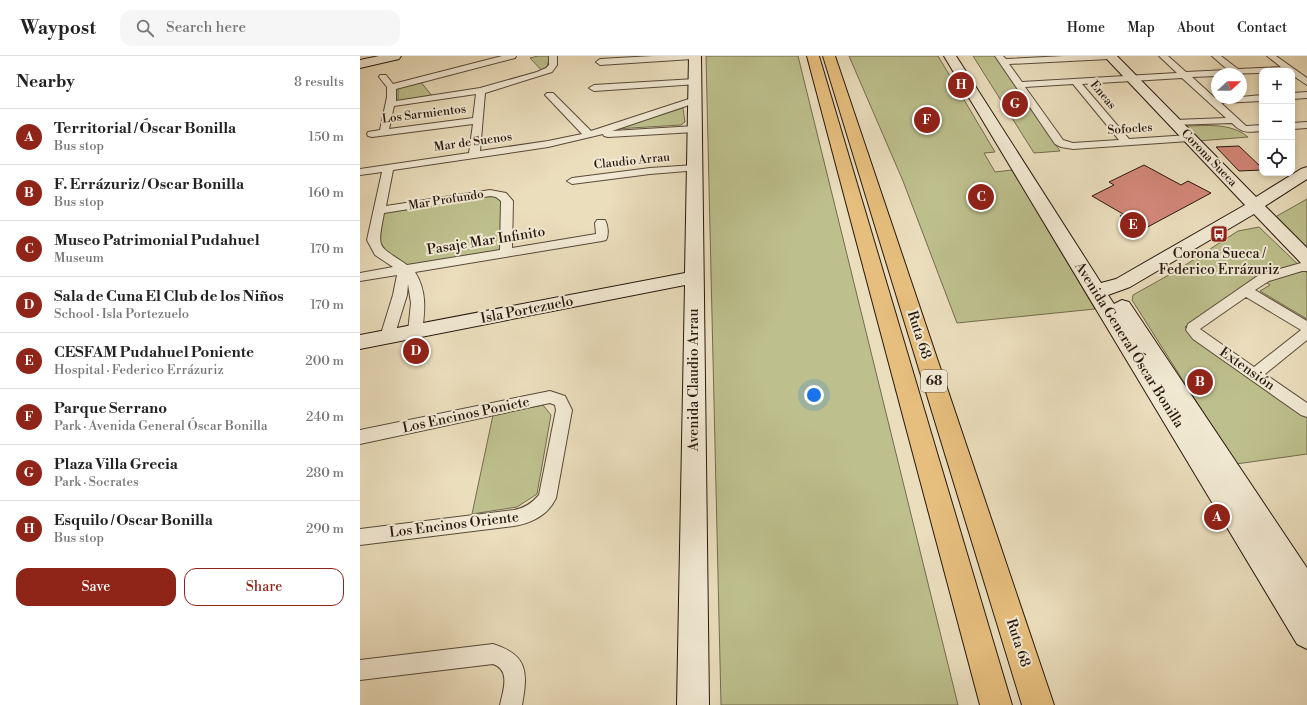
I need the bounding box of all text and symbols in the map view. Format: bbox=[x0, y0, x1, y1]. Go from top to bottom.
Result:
search box bbox=[120, 10, 400, 46]
text: Waypost bbox=[20, 16, 96, 40]
icon: search bbox=[134, 17, 156, 39]
text: Search here bbox=[166, 18, 246, 37]
text: Home bbox=[1067, 19, 1105, 37]
text: Map bbox=[1127, 19, 1155, 37]
text: About bbox=[1177, 19, 1215, 37]
text: Contact bbox=[1237, 19, 1287, 37]
north arrow bbox=[1211, 68, 1247, 104]
map controls bbox=[1259, 68, 1295, 176]
button: + bbox=[1259, 68, 1295, 104]
pin: H bbox=[948, 70, 974, 100]
text: Nearby bbox=[16, 71, 75, 93]
text: 8 results bbox=[294, 74, 344, 90]
street label: Eneas bbox=[1087, 78, 1119, 112]
pin: G bbox=[1002, 89, 1028, 119]
street label: Los Sarmientos bbox=[381, 101, 467, 127]
button: − bbox=[1259, 104, 1295, 140]
pin: F bbox=[914, 105, 940, 135]
text: Territorial / Óscar Bonilla bbox=[54, 119, 236, 138]
street label: Sofocles bbox=[1107, 120, 1153, 138]
street label: Corona Sueca bbox=[1178, 126, 1241, 191]
text: A bbox=[24, 129, 34, 145]
text: 150 m bbox=[309, 129, 344, 145]
street label: Mar de Suenos bbox=[433, 129, 513, 155]
text: Bus stop bbox=[54, 138, 104, 154]
button: locate bbox=[1259, 140, 1295, 176]
street label: Claudio Arrau bbox=[593, 150, 671, 172]
text: F. Errázuriz / Oscar Bonilla bbox=[54, 175, 244, 194]
pin: C bbox=[968, 182, 994, 212]
text: B bbox=[24, 185, 34, 201]
text: 160 m bbox=[308, 185, 344, 201]
street label: Mar Profundo bbox=[407, 187, 485, 213]
text: Bus stop bbox=[54, 194, 104, 210]
pin: E bbox=[1120, 210, 1146, 240]
street label: Pasaje Mar Infinito bbox=[425, 223, 547, 259]
bus stop icon: Corona Sueca / Federico Errázuriz bbox=[1209, 224, 1229, 244]
text: Museo Patrimonial Pudahuel bbox=[54, 231, 260, 250]
text: C bbox=[24, 241, 34, 257]
text: 170 m bbox=[310, 241, 344, 257]
place label: Corona Sueca / Federico Errázuriz bbox=[1159, 245, 1280, 279]
text: Museum bbox=[54, 250, 104, 266]
street label: Avenida General Óscar Bonilla bbox=[1070, 257, 1190, 432]
text: Sala de Cuna El Club de los Niños bbox=[54, 287, 284, 306]
street label: Isla Portezuelo bbox=[479, 292, 575, 328]
text: D bbox=[24, 297, 34, 313]
text: 170 m bbox=[310, 297, 344, 313]
text: School · Isla Portezuelo bbox=[54, 306, 189, 322]
street label: Avenida Claudio Arrau bbox=[685, 309, 703, 452]
street label: Ruta 68 bbox=[903, 309, 935, 361]
pin: D bbox=[403, 336, 429, 366]
text: CESFAM Pudahuel Poniente bbox=[54, 343, 254, 362]
street label: Extensión bbox=[1216, 343, 1279, 395]
text: E bbox=[24, 353, 34, 369]
text: 200 m bbox=[305, 353, 344, 369]
text: Hospital · Federico Errázuriz bbox=[54, 362, 224, 378]
pin: B bbox=[1187, 367, 1213, 397]
road number: 68 bbox=[921, 370, 947, 392]
your location bbox=[804, 385, 824, 405]
street label: Los Encinos Poniete bbox=[401, 393, 531, 437]
text: Parque Serrano bbox=[54, 399, 167, 418]
text: F bbox=[24, 409, 34, 425]
text: 240 m bbox=[306, 409, 344, 425]
text: Park · Avenida General Óscar Bonilla bbox=[54, 418, 268, 434]
text: Plaza Villa Grecia bbox=[54, 455, 178, 474]
text: G bbox=[24, 465, 34, 481]
text: 280 m bbox=[306, 465, 344, 481]
text: Park · Socrates bbox=[54, 474, 139, 490]
pin: A bbox=[1204, 502, 1230, 532]
street label: Los Encinos Oriente bbox=[388, 508, 520, 542]
text: Esquilo / Oscar Bonilla bbox=[54, 511, 213, 530]
text: H bbox=[24, 521, 34, 537]
text: 290 m bbox=[306, 521, 344, 537]
text: Bus stop bbox=[54, 530, 104, 546]
button: Save bbox=[16, 568, 176, 606]
button: Share bbox=[184, 568, 344, 606]
street label: Ruta 68 bbox=[1002, 617, 1034, 669]

